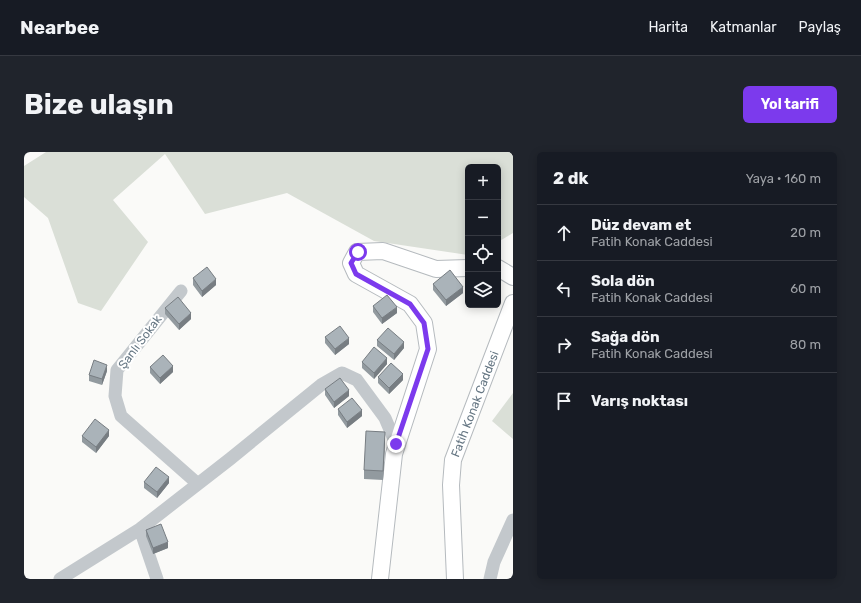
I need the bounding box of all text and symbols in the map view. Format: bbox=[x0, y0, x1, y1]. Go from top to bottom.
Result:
text: Nearbee bbox=[20, 16, 99, 39]
text: Harita bbox=[648, 19, 688, 36]
text: Katmanlar bbox=[710, 19, 777, 36]
text: Paylaş bbox=[799, 19, 841, 36]
button: Yol tarifi bbox=[743, 86, 837, 123]
text: Bize ulaşın bbox=[24, 88, 174, 121]
map controls bbox=[465, 164, 501, 308]
button: + bbox=[465, 164, 501, 200]
text: 2 dk bbox=[553, 168, 588, 188]
text: Yaya · 160 m bbox=[746, 171, 821, 186]
button: − bbox=[465, 200, 501, 236]
text: Düz devam et bbox=[591, 216, 691, 234]
icon: ahead bbox=[553, 222, 575, 244]
text: 20 m bbox=[790, 225, 821, 240]
text: Fatih Konak Caddesi bbox=[591, 234, 713, 249]
button: locate bbox=[465, 236, 501, 272]
route start bbox=[349, 243, 367, 261]
button: layers bbox=[465, 272, 501, 308]
text: Sola dön bbox=[591, 272, 655, 290]
icon: left bbox=[553, 278, 575, 300]
text: 60 m bbox=[790, 281, 821, 296]
text: Fatih Konak Caddesi bbox=[591, 290, 713, 305]
street label: Şanlı Sokak bbox=[115, 312, 165, 372]
text: Sağa dön bbox=[591, 328, 660, 346]
icon: right bbox=[553, 334, 575, 356]
text: 80 m bbox=[790, 337, 821, 352]
text: Fatih Konak Caddesi bbox=[591, 346, 713, 361]
street label: Fatih Konak Caddesi bbox=[448, 349, 502, 459]
icon: arrive bbox=[553, 390, 575, 412]
text: Varış noktası bbox=[591, 392, 688, 410]
route end bbox=[387, 435, 405, 453]

